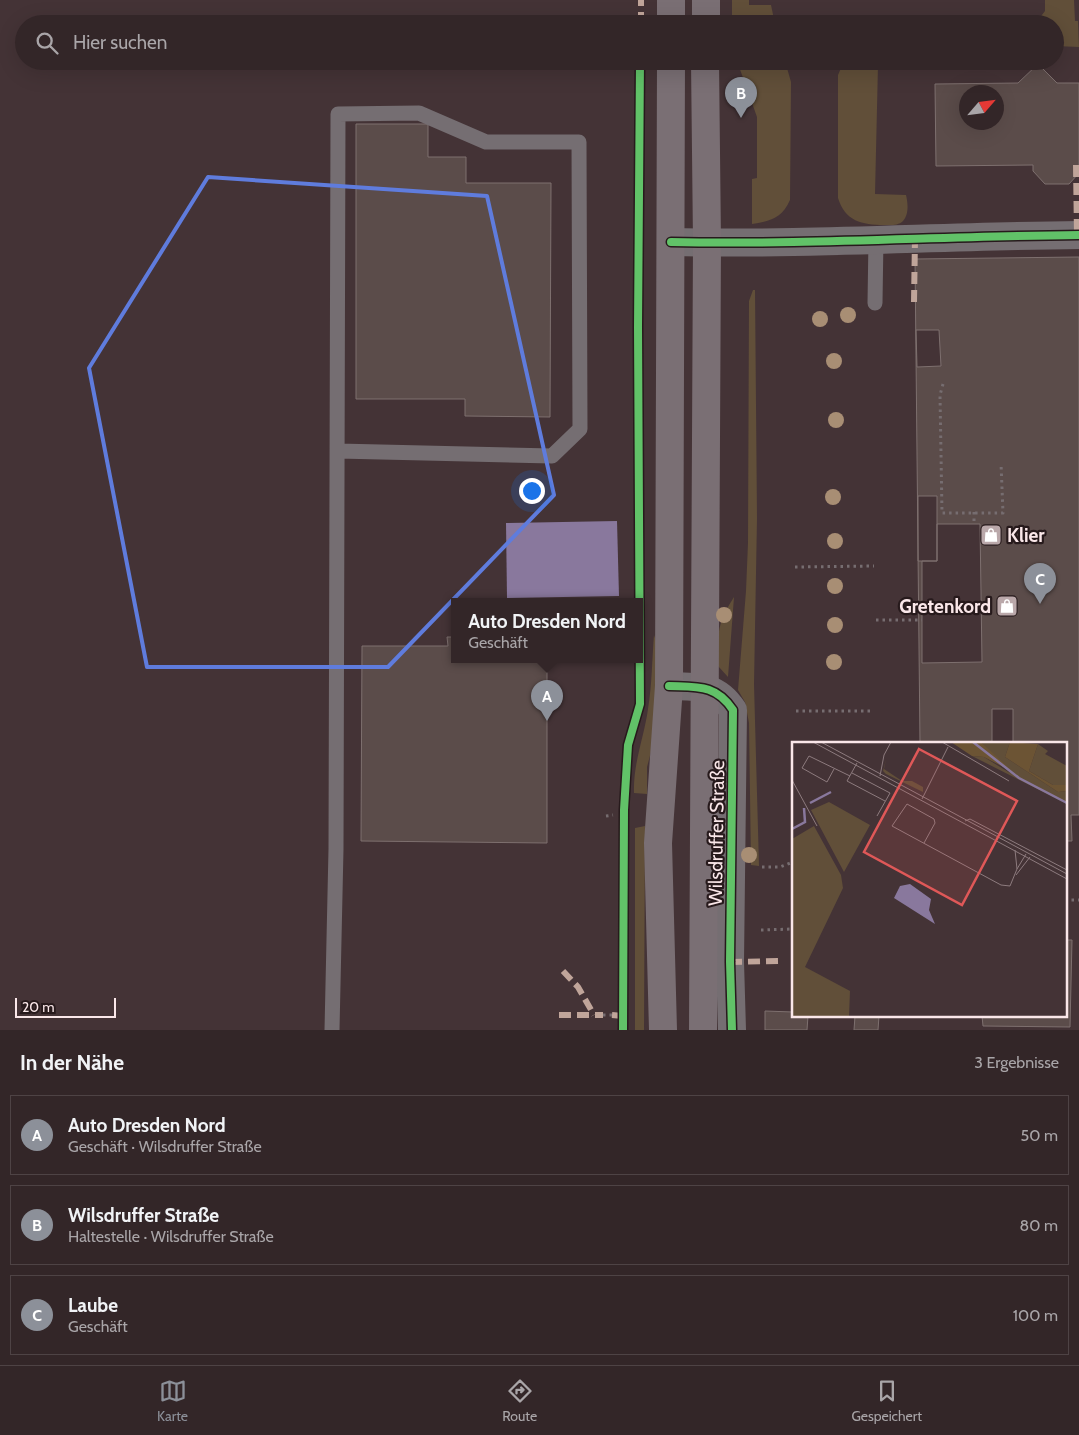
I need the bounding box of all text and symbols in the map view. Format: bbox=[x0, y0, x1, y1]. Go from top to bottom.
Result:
search box bbox=[15, 15, 1064, 70]
icon: search bbox=[33, 29, 61, 57]
text: Hier suchen bbox=[73, 31, 167, 54]
pin: B bbox=[725, 77, 757, 118]
north arrow bbox=[959, 85, 1004, 130]
your location bbox=[519, 478, 545, 504]
shop icon: Klier bbox=[979, 523, 1003, 547]
place label: Klier bbox=[1007, 524, 1045, 547]
pin: C bbox=[1024, 563, 1056, 604]
shop icon: Gretenkord bbox=[995, 594, 1019, 618]
place label: Gretenkord bbox=[899, 595, 991, 618]
popup bbox=[451, 598, 643, 663]
text: Auto Dresden Nord bbox=[468, 610, 626, 633]
text: Geschäft bbox=[468, 633, 528, 652]
pin: A bbox=[531, 680, 563, 721]
inset map bbox=[792, 742, 1066, 1018]
street label: Wilsdruffer Straße bbox=[704, 760, 729, 906]
scale bar bbox=[15, 995, 116, 1018]
text: 20 m bbox=[22, 998, 55, 1016]
text: In der Nähe bbox=[20, 1050, 124, 1075]
text: 3 Ergebnisse bbox=[974, 1053, 1059, 1072]
text: Auto Dresden Nord bbox=[68, 1114, 226, 1137]
text: A bbox=[32, 1126, 42, 1145]
text: 50 m bbox=[1021, 1126, 1058, 1145]
text: Geschäft · Wilsdruffer Straße bbox=[68, 1137, 262, 1156]
text: Wilsdruffer Straße bbox=[68, 1204, 219, 1227]
text: B bbox=[32, 1216, 42, 1235]
text: 80 m bbox=[1020, 1216, 1058, 1235]
text: Haltestelle · Wilsdruffer Straße bbox=[68, 1227, 274, 1246]
text: Laube bbox=[68, 1294, 118, 1317]
text: C bbox=[32, 1306, 42, 1325]
text: 100 m bbox=[1013, 1306, 1058, 1325]
text: Geschäft bbox=[68, 1317, 128, 1336]
tab: Karte bbox=[157, 1377, 188, 1425]
tab: Route bbox=[502, 1377, 537, 1425]
tab: Gespeichert bbox=[851, 1377, 922, 1425]

